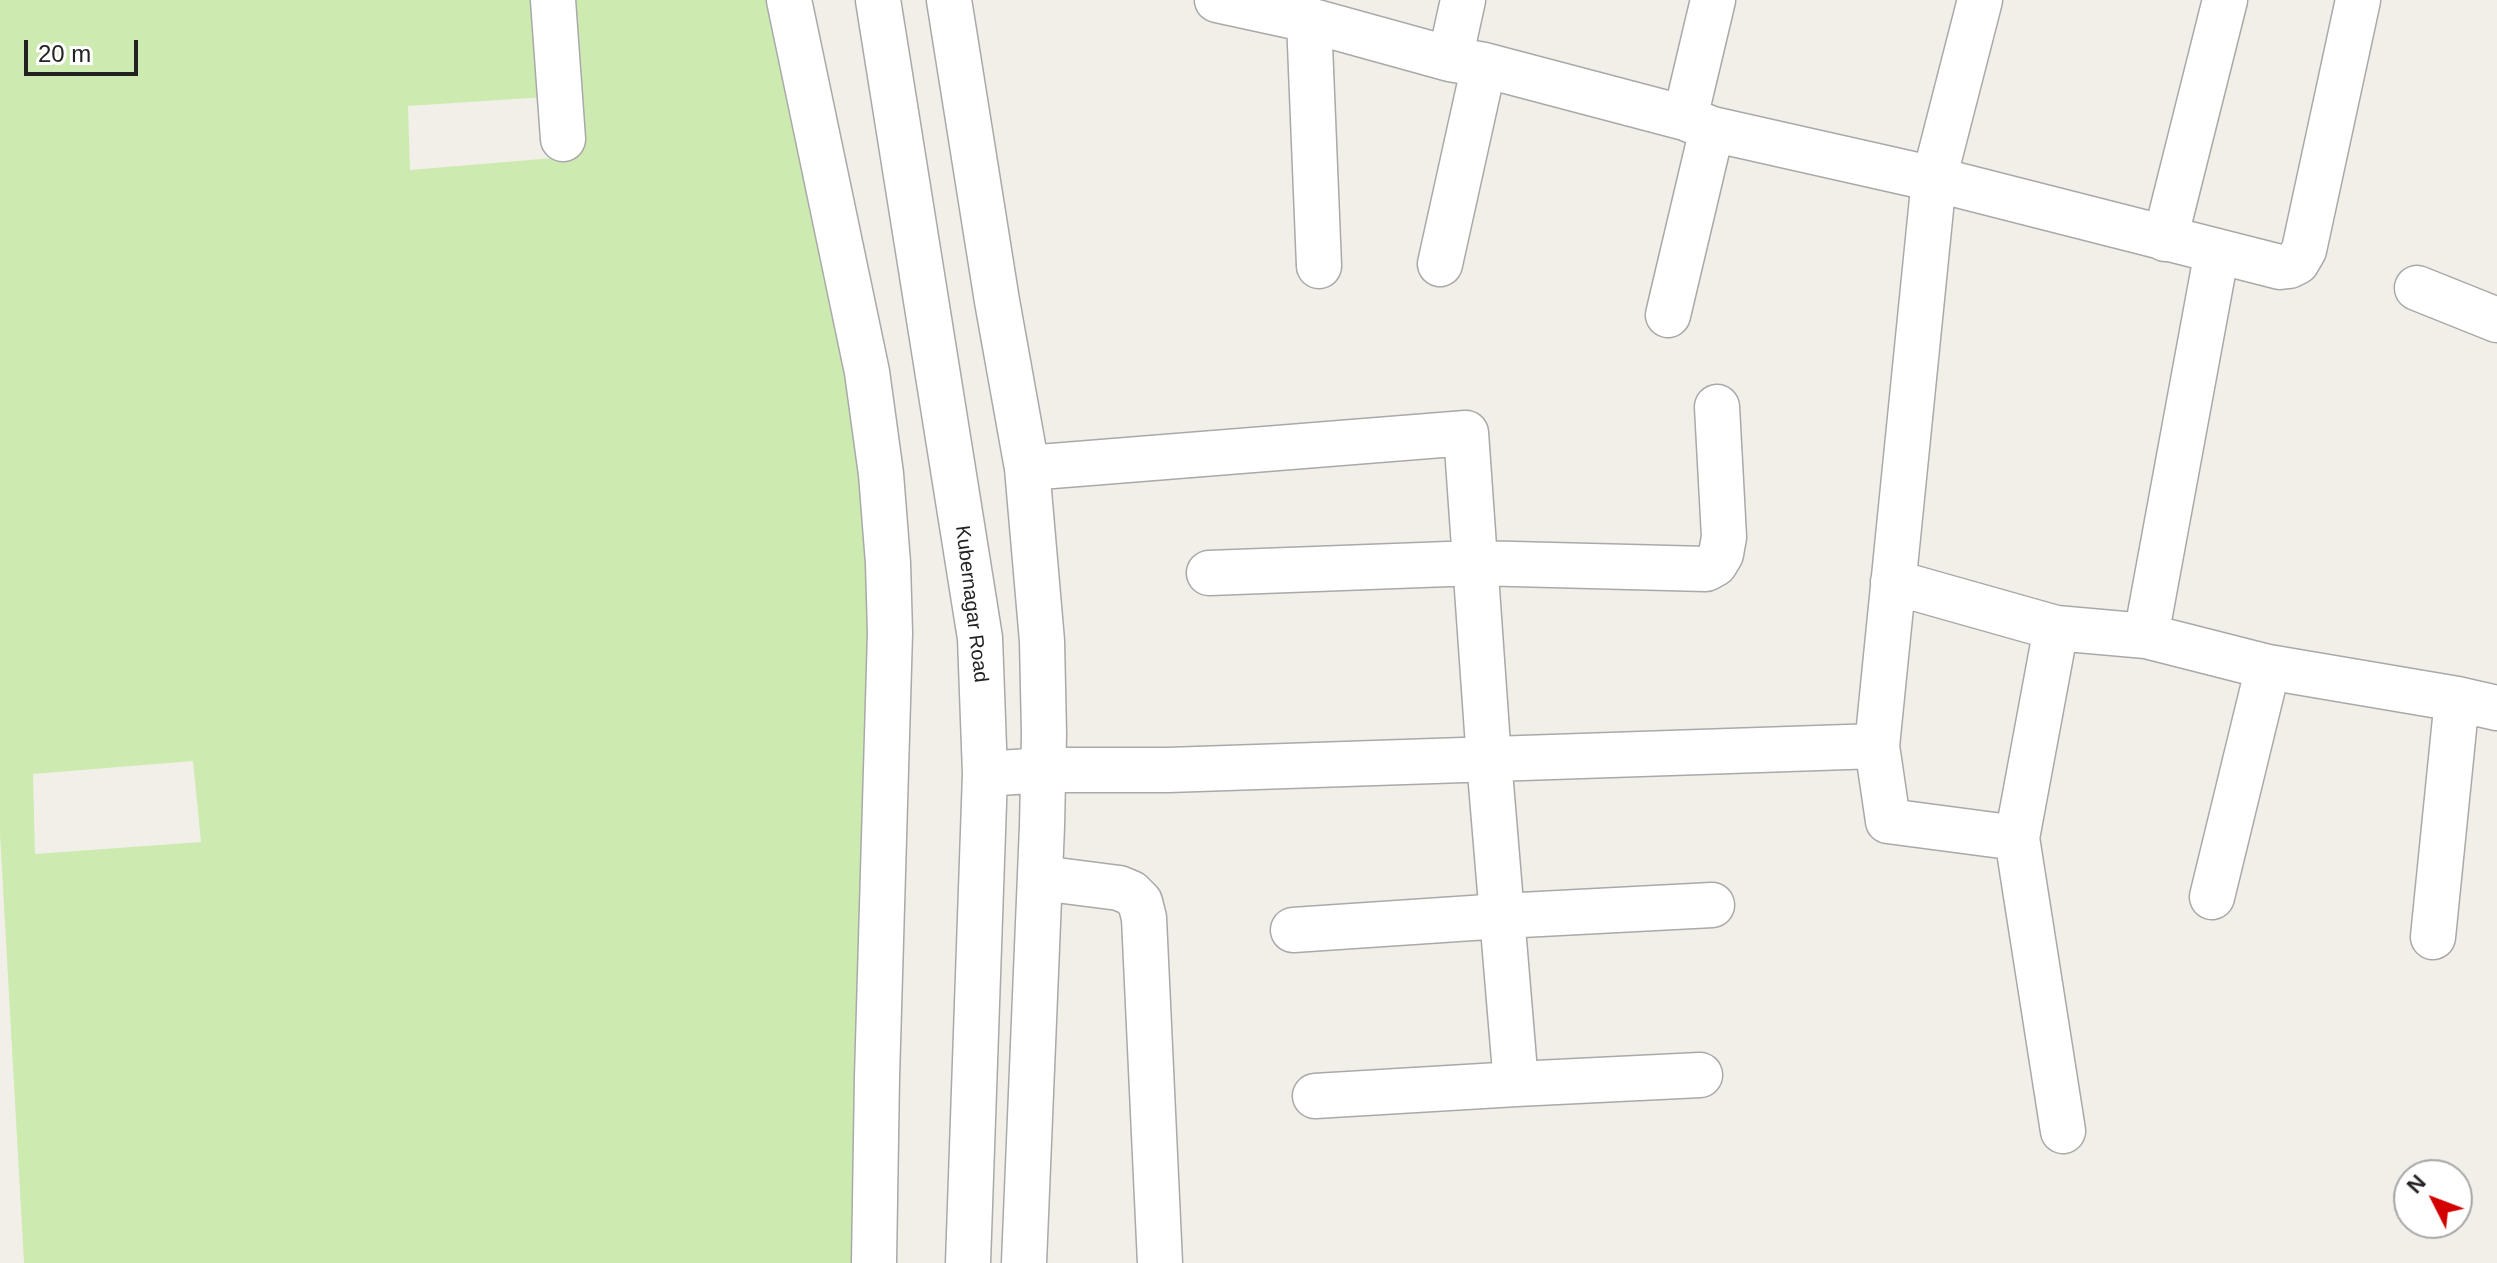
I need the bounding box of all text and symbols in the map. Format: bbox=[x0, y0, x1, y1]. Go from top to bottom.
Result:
scale bar bbox=[28, 24, 142, 74]
text: 20 m bbox=[38, 40, 91, 67]
street label: Kubernagar Road bbox=[949, 524, 993, 684]
north arrow bbox=[2393, 1159, 2473, 1239]
text: N bbox=[2402, 1170, 2431, 1198]

